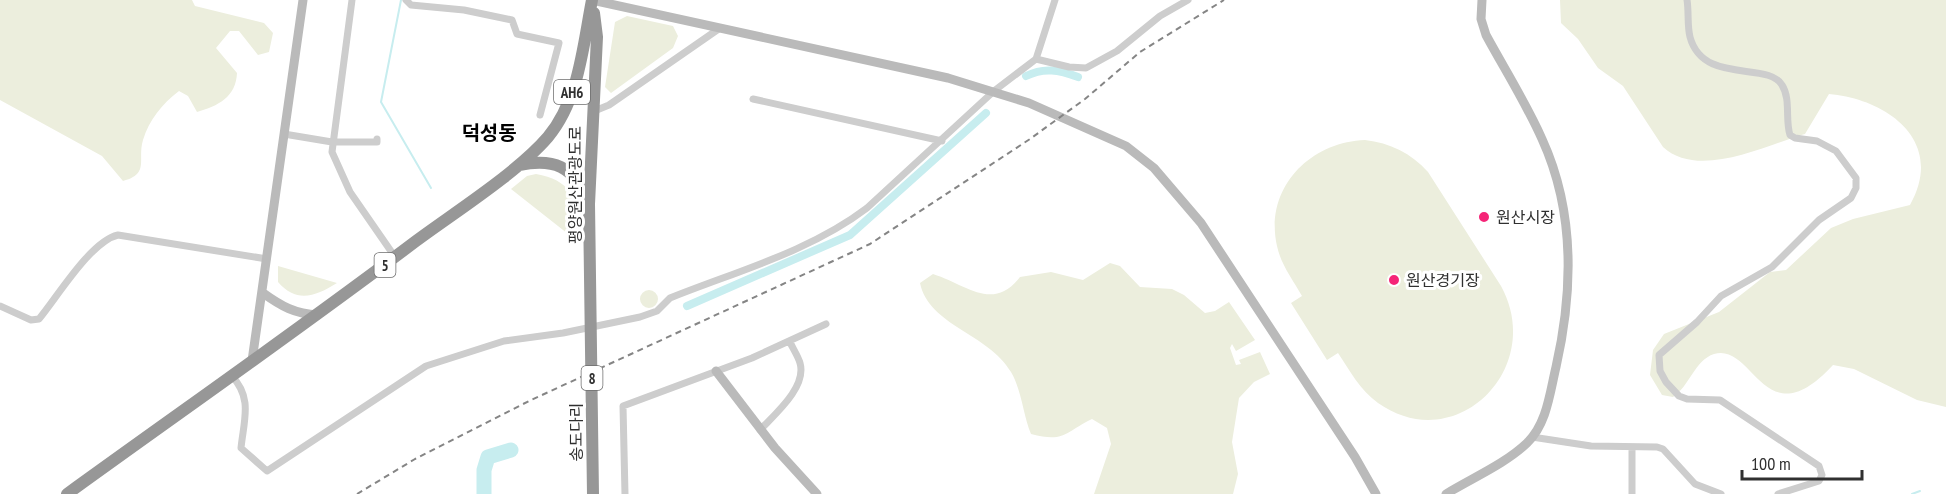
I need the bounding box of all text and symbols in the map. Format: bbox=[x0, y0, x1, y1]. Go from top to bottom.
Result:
road number: AH6 bbox=[554, 80, 590, 104]
district label: 덕성동 bbox=[461, 120, 517, 146]
street label: 평양원산관광도로 bbox=[565, 126, 585, 244]
place label: 원산시장 bbox=[1496, 207, 1555, 227]
marker: 원산시장 bbox=[1477, 210, 1491, 224]
road number: 5 bbox=[374, 253, 396, 277]
place label: 원산경기장 bbox=[1406, 270, 1480, 290]
marker: 원산경기장 bbox=[1387, 273, 1401, 287]
road number: 8 bbox=[582, 366, 602, 390]
street label: 송도다리 bbox=[566, 403, 586, 461]
scale bar bbox=[1742, 443, 1862, 481]
text: 100 m bbox=[1751, 452, 1791, 475]

